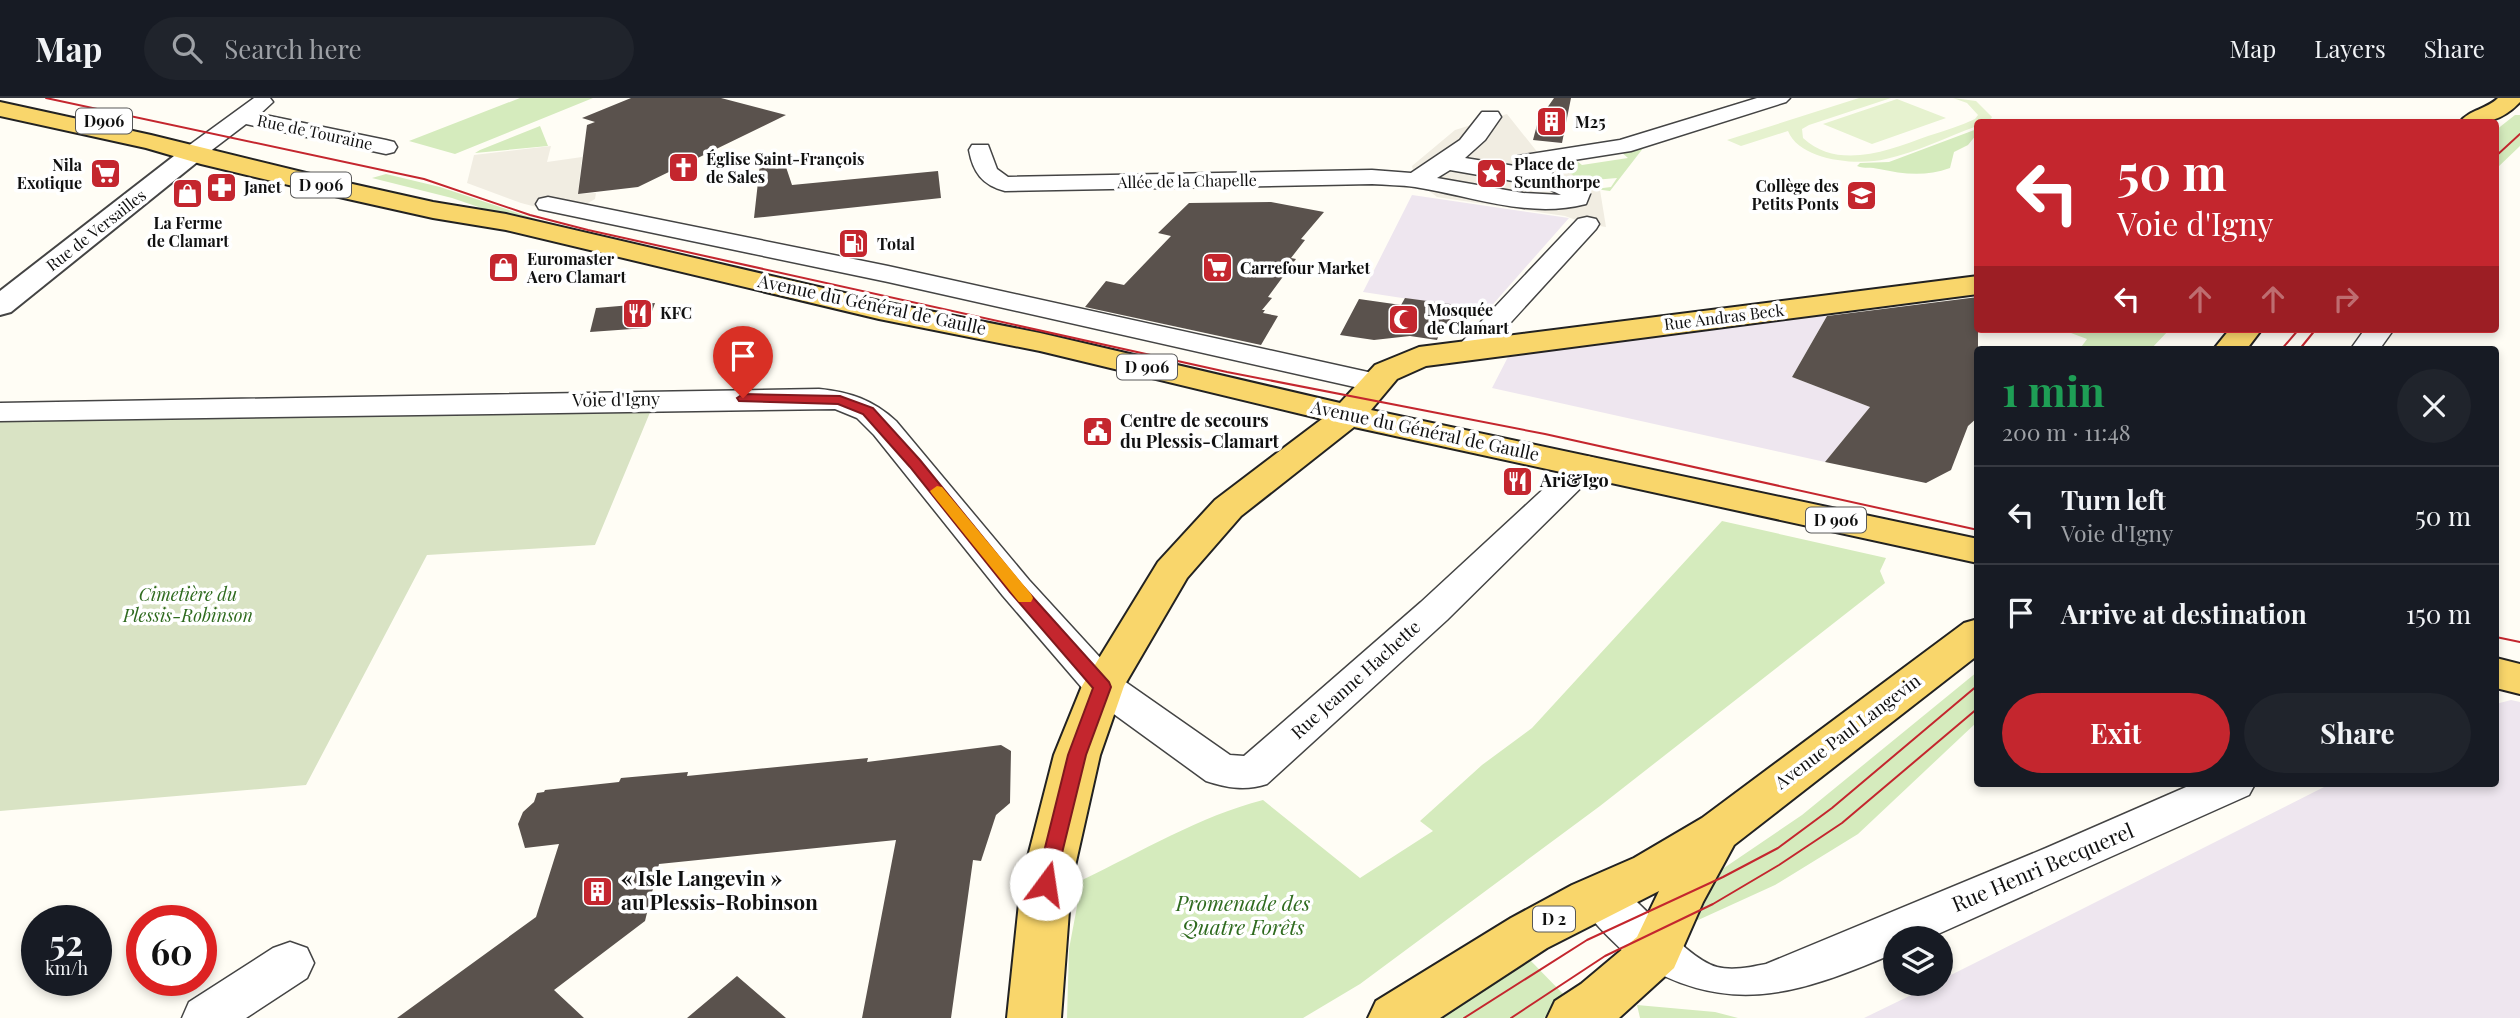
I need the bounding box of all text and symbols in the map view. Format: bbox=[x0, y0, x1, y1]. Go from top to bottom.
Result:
search box bbox=[144, 17, 634, 80]
text: Map bbox=[35, 26, 102, 70]
icon: search bbox=[168, 29, 206, 67]
text: Search here bbox=[224, 31, 362, 66]
text: Map bbox=[2230, 32, 2276, 64]
text: Layers bbox=[2314, 32, 2386, 64]
text: Share bbox=[2424, 32, 2485, 64]
building icon: M25 bbox=[1535, 105, 1569, 139]
road number: D906 bbox=[76, 108, 132, 134]
street label: Rue de Touraine bbox=[255, 109, 375, 154]
place label: M25 bbox=[1575, 111, 1606, 132]
text: 50 m bbox=[2117, 138, 2227, 203]
icon: left bbox=[2002, 147, 2093, 238]
place label: Église Saint-François de Sales bbox=[706, 148, 864, 187]
church icon: Église Saint-François de Sales bbox=[666, 151, 700, 185]
place label: Place de Scunthorpe bbox=[1514, 153, 1600, 192]
place label: Nila Exotique bbox=[17, 154, 83, 193]
place icon: Place de Scunthorpe bbox=[1474, 156, 1508, 190]
supermarket icon: Nila Exotique bbox=[88, 157, 122, 191]
street label: Allée de la Chapelle bbox=[1116, 169, 1257, 192]
pharmacy icon: Janet bbox=[204, 170, 238, 204]
road number: D 906 bbox=[291, 172, 351, 198]
place label: Collège des Petits Ponts bbox=[1752, 175, 1839, 214]
place label: Janet bbox=[243, 176, 282, 197]
shop icon: La Ferme de Clamart bbox=[171, 177, 205, 211]
school or university icon: Collège des Petits Ponts bbox=[1845, 178, 1879, 212]
street label: Rue de Versailles bbox=[42, 184, 150, 275]
text: Voie d'Igny bbox=[2117, 201, 2273, 244]
place label: La Ferme de Clamart bbox=[147, 212, 229, 251]
fuel station icon: Total bbox=[837, 227, 871, 261]
place label: Total bbox=[877, 233, 915, 254]
place label: Euromaster Aero Clamart bbox=[526, 248, 626, 287]
shop icon: Euromaster Aero Clamart bbox=[487, 251, 521, 285]
supermarket icon: Carrefour Market bbox=[1200, 251, 1234, 285]
place label: Carrefour Market bbox=[1240, 257, 1370, 278]
street label: Avenue du Général de Gaulle bbox=[755, 268, 989, 340]
icon: left bbox=[2108, 280, 2146, 318]
icon: ahead bbox=[2181, 280, 2219, 318]
icon: ahead bbox=[2254, 280, 2292, 318]
icon: right bbox=[2327, 280, 2365, 318]
restaurant icon: KFC bbox=[620, 296, 654, 330]
place label: Mosquée de Clamart bbox=[1427, 299, 1509, 338]
street label: Rue Andras Beck bbox=[1663, 299, 1785, 334]
place label: KFC bbox=[660, 302, 692, 323]
mosque icon: Mosquée de Clamart bbox=[1387, 302, 1421, 336]
pin bbox=[713, 326, 773, 398]
icon: arrive bbox=[724, 337, 762, 375]
road number: D 906 bbox=[1117, 354, 1177, 380]
text: 1 min bbox=[2002, 362, 2105, 418]
button: close bbox=[2397, 369, 2471, 443]
street label: Voie d'Igny bbox=[571, 386, 660, 412]
street label: Avenue du Général de Gaulle bbox=[1308, 394, 1542, 466]
place label: Centre de secours du Plessis-Clamart bbox=[1120, 408, 1280, 453]
public building icon: Centre de secours du Plessis-Clamart bbox=[1080, 414, 1114, 448]
text: 200 m · 11:48 bbox=[2002, 416, 2131, 447]
restaurant icon: Ari&Igo bbox=[1500, 464, 1534, 498]
place label: Ari&Igo bbox=[1539, 468, 1609, 492]
text: Turn left bbox=[2061, 482, 2166, 517]
icon: left bbox=[2002, 496, 2040, 534]
text: 50 m bbox=[2415, 498, 2471, 533]
road number: D 906 bbox=[1806, 508, 1866, 532]
text: Voie d'Igny bbox=[2061, 517, 2173, 548]
park label: Cimetière du Plessis-Robinson bbox=[122, 582, 253, 627]
icon: arrive bbox=[2002, 594, 2040, 632]
text: Arrive at destination bbox=[2061, 596, 2307, 631]
text: 150 m bbox=[2406, 596, 2471, 631]
street label: Rue Jeanne Hachette bbox=[1285, 615, 1425, 744]
street label: Avenue Paul Langevin bbox=[1769, 668, 1925, 795]
button: Exit bbox=[2002, 693, 2230, 773]
button: Share bbox=[2244, 693, 2471, 773]
street label: Rue Henri Becquerel bbox=[1947, 815, 2138, 917]
position arrow bbox=[1009, 847, 1083, 921]
place label: « Isle Langevin » au Plessis-Robinson bbox=[621, 863, 818, 915]
building icon: « Isle Langevin » au Plessis-Robinson bbox=[581, 874, 615, 908]
park label: Promenade des Quatre Forêts bbox=[1175, 888, 1310, 940]
speed limit sign: 60 bbox=[126, 905, 217, 996]
road number: D 2 bbox=[1533, 906, 1575, 932]
text: 52 bbox=[49, 918, 84, 965]
map controls bbox=[1883, 926, 1953, 996]
button: layers bbox=[1883, 926, 1953, 996]
text: km/h bbox=[45, 956, 88, 980]

